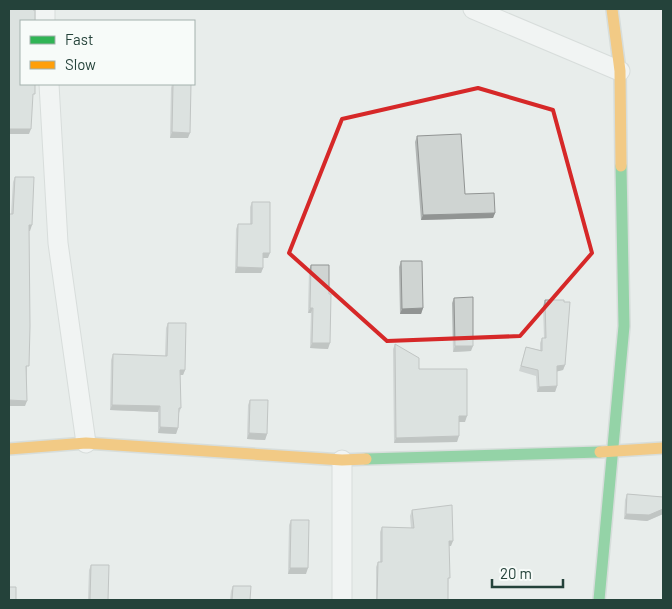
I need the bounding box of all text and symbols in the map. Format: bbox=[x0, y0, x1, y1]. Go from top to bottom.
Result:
legend bbox=[20, 20, 195, 85]
text: Fast bbox=[65, 30, 93, 48]
text: Slow bbox=[65, 55, 96, 73]
scale bar bbox=[492, 556, 563, 588]
text: 20 m bbox=[500, 564, 532, 582]

